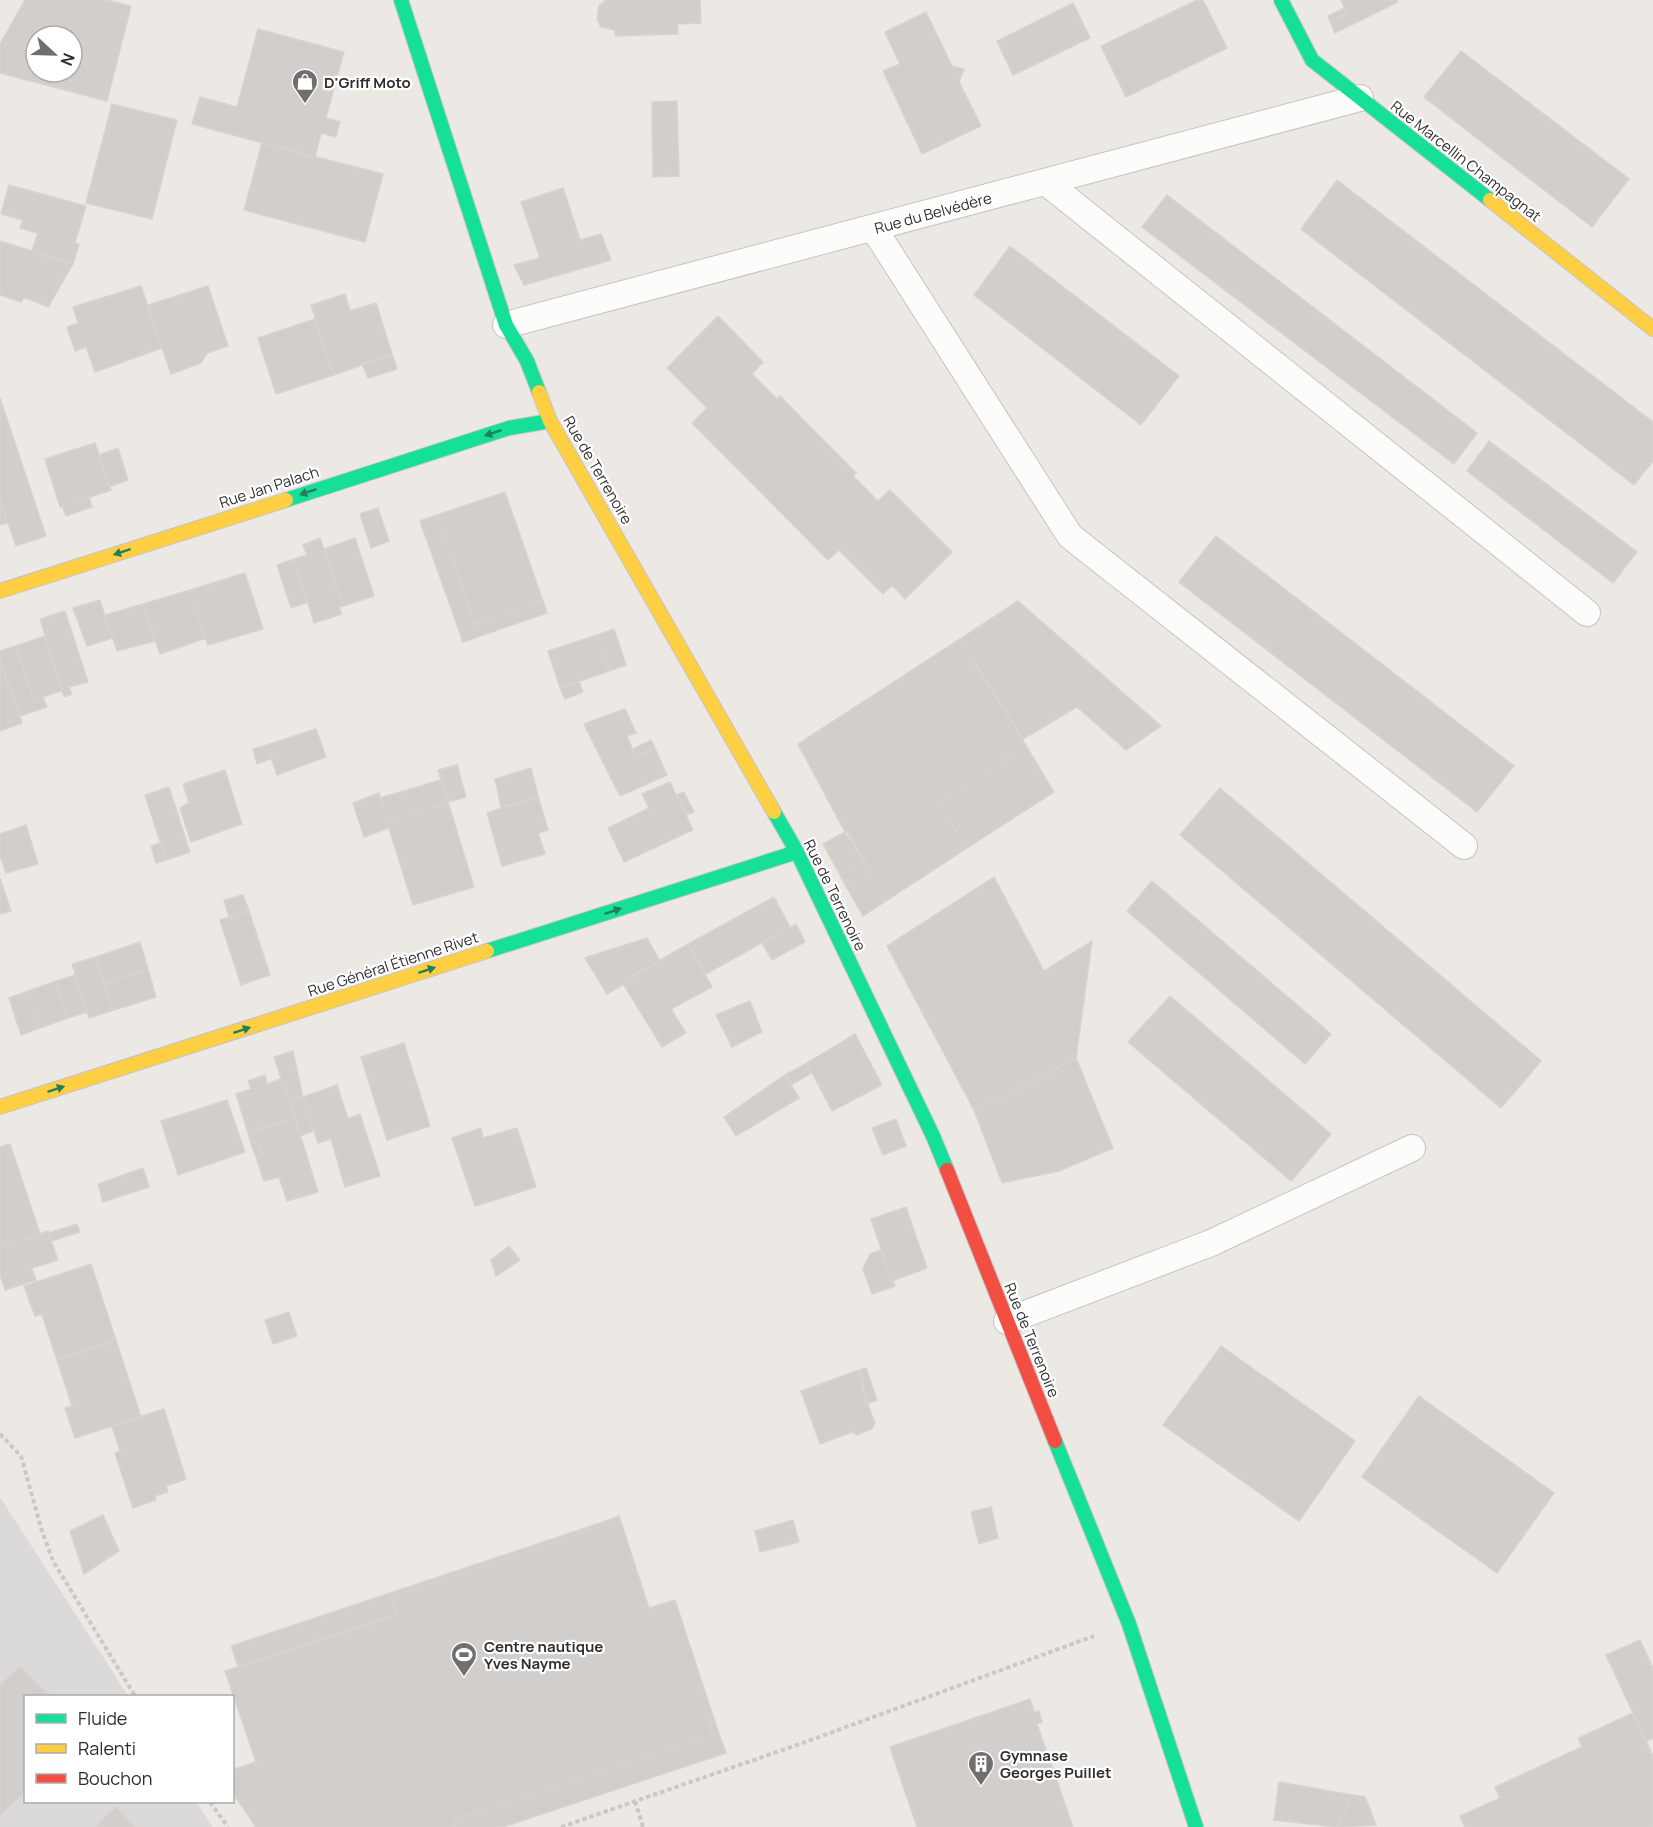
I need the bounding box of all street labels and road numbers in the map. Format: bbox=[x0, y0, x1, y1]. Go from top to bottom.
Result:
street label: Rue Marcellin Champagnat bbox=[1386, 96, 1546, 226]
street label: Rue du Belvédère bbox=[872, 187, 994, 239]
street label: Rue de Terrenoire bbox=[558, 412, 638, 528]
street label: Rue Jan Palach bbox=[217, 461, 322, 513]
street label: Rue de Terrenoire bbox=[799, 836, 871, 955]
street label: Rue Général Étienne Rivet bbox=[305, 926, 481, 1002]
street label: Rue de Terrenoire bbox=[999, 1280, 1065, 1401]

